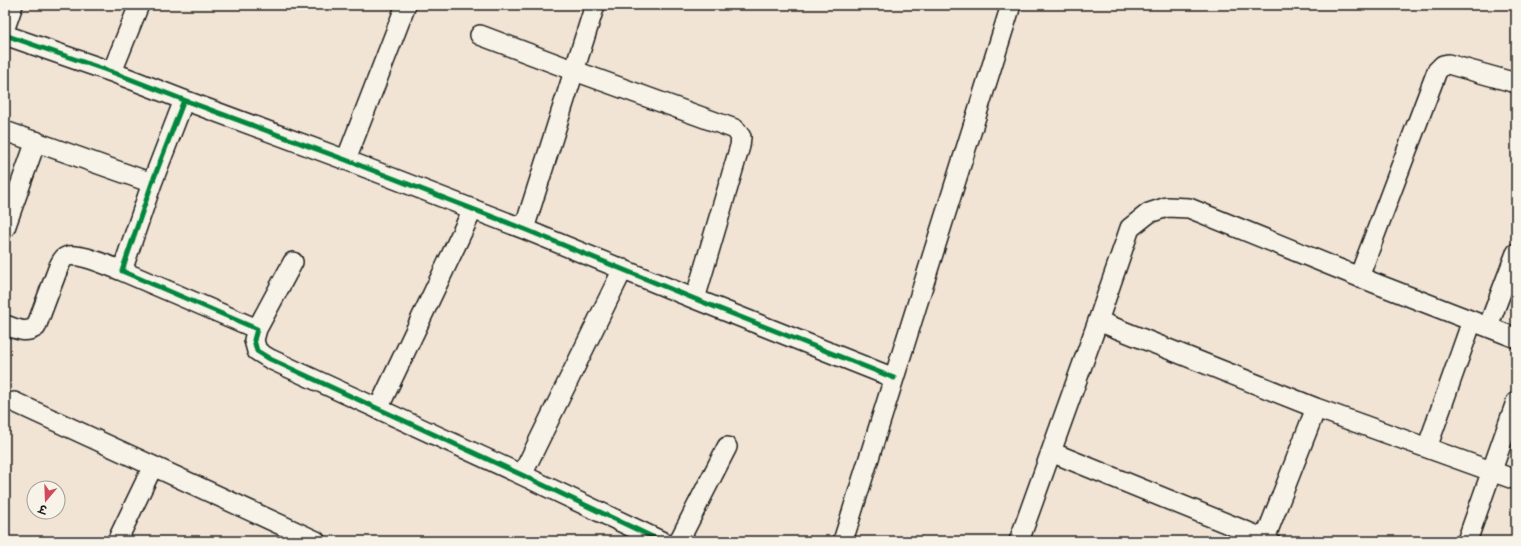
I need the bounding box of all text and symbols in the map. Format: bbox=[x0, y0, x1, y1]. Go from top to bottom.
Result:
north arrow bbox=[26, 480, 66, 520]
text: उ bbox=[36, 501, 49, 517]

